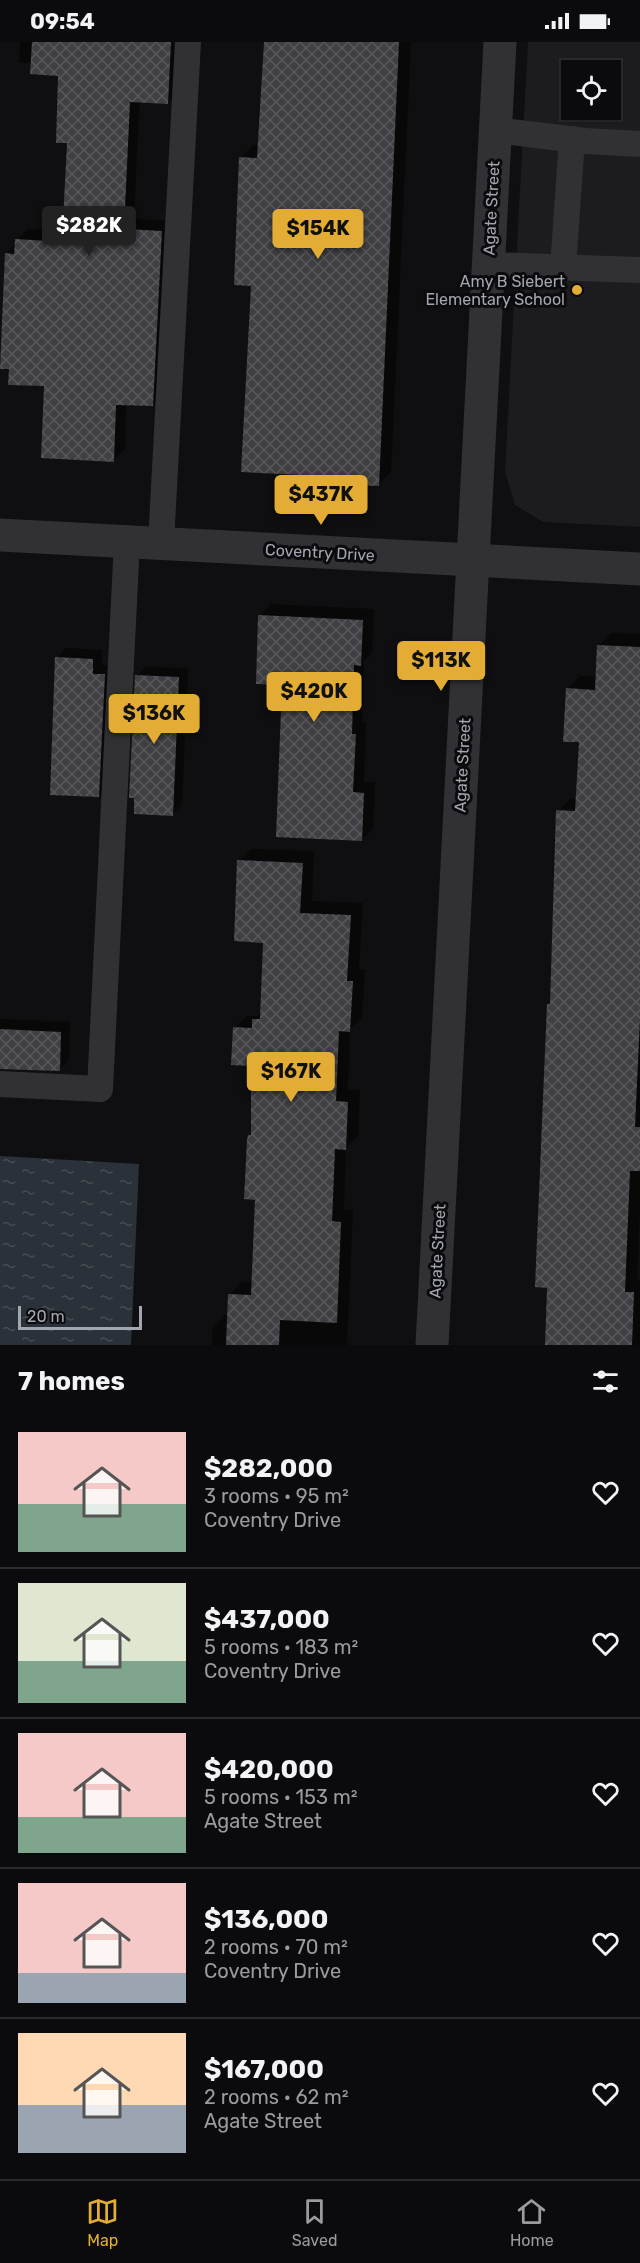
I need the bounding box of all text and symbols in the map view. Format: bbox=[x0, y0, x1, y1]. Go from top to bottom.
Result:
text: 09:54 bbox=[30, 8, 95, 35]
map controls bbox=[561, 60, 621, 120]
button: locate bbox=[561, 60, 621, 120]
street label: Agate Street bbox=[480, 160, 503, 256]
pin: $282K bbox=[47, 206, 131, 257]
pin: $154K bbox=[276, 209, 360, 260]
text: $282K bbox=[56, 213, 122, 237]
text: $154K bbox=[286, 216, 350, 240]
place label: Amy B Siebert Elementary School bbox=[425, 272, 565, 309]
marker: Amy B Siebert Elementary School bbox=[570, 283, 584, 297]
pin: $437K bbox=[279, 475, 363, 526]
text: $437K bbox=[289, 482, 353, 506]
street label: Coventry Drive bbox=[265, 540, 375, 565]
pin: $113K bbox=[399, 641, 483, 692]
text: $113K bbox=[411, 648, 471, 672]
pin: $420K bbox=[272, 672, 356, 723]
text: $420K bbox=[281, 679, 347, 703]
pin: $136K bbox=[112, 694, 196, 745]
text: $136K bbox=[123, 701, 185, 725]
street label: Agate Street bbox=[451, 717, 474, 813]
pin: $167K bbox=[249, 1052, 333, 1103]
text: $167K bbox=[261, 1059, 321, 1083]
street label: Agate Street bbox=[426, 1203, 449, 1299]
scale bar bbox=[18, 1303, 142, 1330]
text: 20 m bbox=[27, 1307, 65, 1326]
icon: filters bbox=[589, 1365, 622, 1398]
text: 7 homes bbox=[18, 1366, 125, 1397]
text: $282,000 bbox=[204, 1453, 333, 1484]
icon: home bbox=[66, 1456, 138, 1528]
icon: heart bbox=[589, 1476, 622, 1509]
text: 3 rooms · 95 m² bbox=[204, 1484, 349, 1508]
text: Coventry Drive bbox=[204, 1508, 341, 1532]
text: $437,000 bbox=[204, 1604, 330, 1635]
icon: home bbox=[66, 1607, 138, 1679]
icon: heart bbox=[589, 1627, 622, 1660]
text: 5 rooms · 183 m² bbox=[204, 1635, 358, 1659]
text: Coventry Drive bbox=[204, 1659, 341, 1683]
text: $420,000 bbox=[204, 1754, 334, 1785]
icon: home bbox=[66, 1757, 138, 1829]
icon: heart bbox=[589, 1777, 622, 1810]
text: 5 rooms · 153 m² bbox=[204, 1785, 358, 1809]
text: Agate Street bbox=[204, 1809, 322, 1833]
text: $136,000 bbox=[204, 1904, 328, 1935]
icon: home bbox=[66, 1907, 138, 1979]
icon: heart bbox=[589, 1927, 622, 1960]
text: 2 rooms · 70 m² bbox=[204, 1935, 348, 1959]
text: Coventry Drive bbox=[204, 1959, 341, 1983]
text: $167,000 bbox=[204, 2054, 324, 2085]
icon: home bbox=[66, 2057, 138, 2129]
icon: heart bbox=[589, 2077, 622, 2110]
text: 2 rooms · 62 m² bbox=[204, 2085, 349, 2109]
text: Agate Street bbox=[204, 2109, 322, 2133]
tab: Map bbox=[86, 2195, 119, 2250]
tab: Saved bbox=[292, 2195, 337, 2250]
tab: Home bbox=[510, 2195, 554, 2250]

